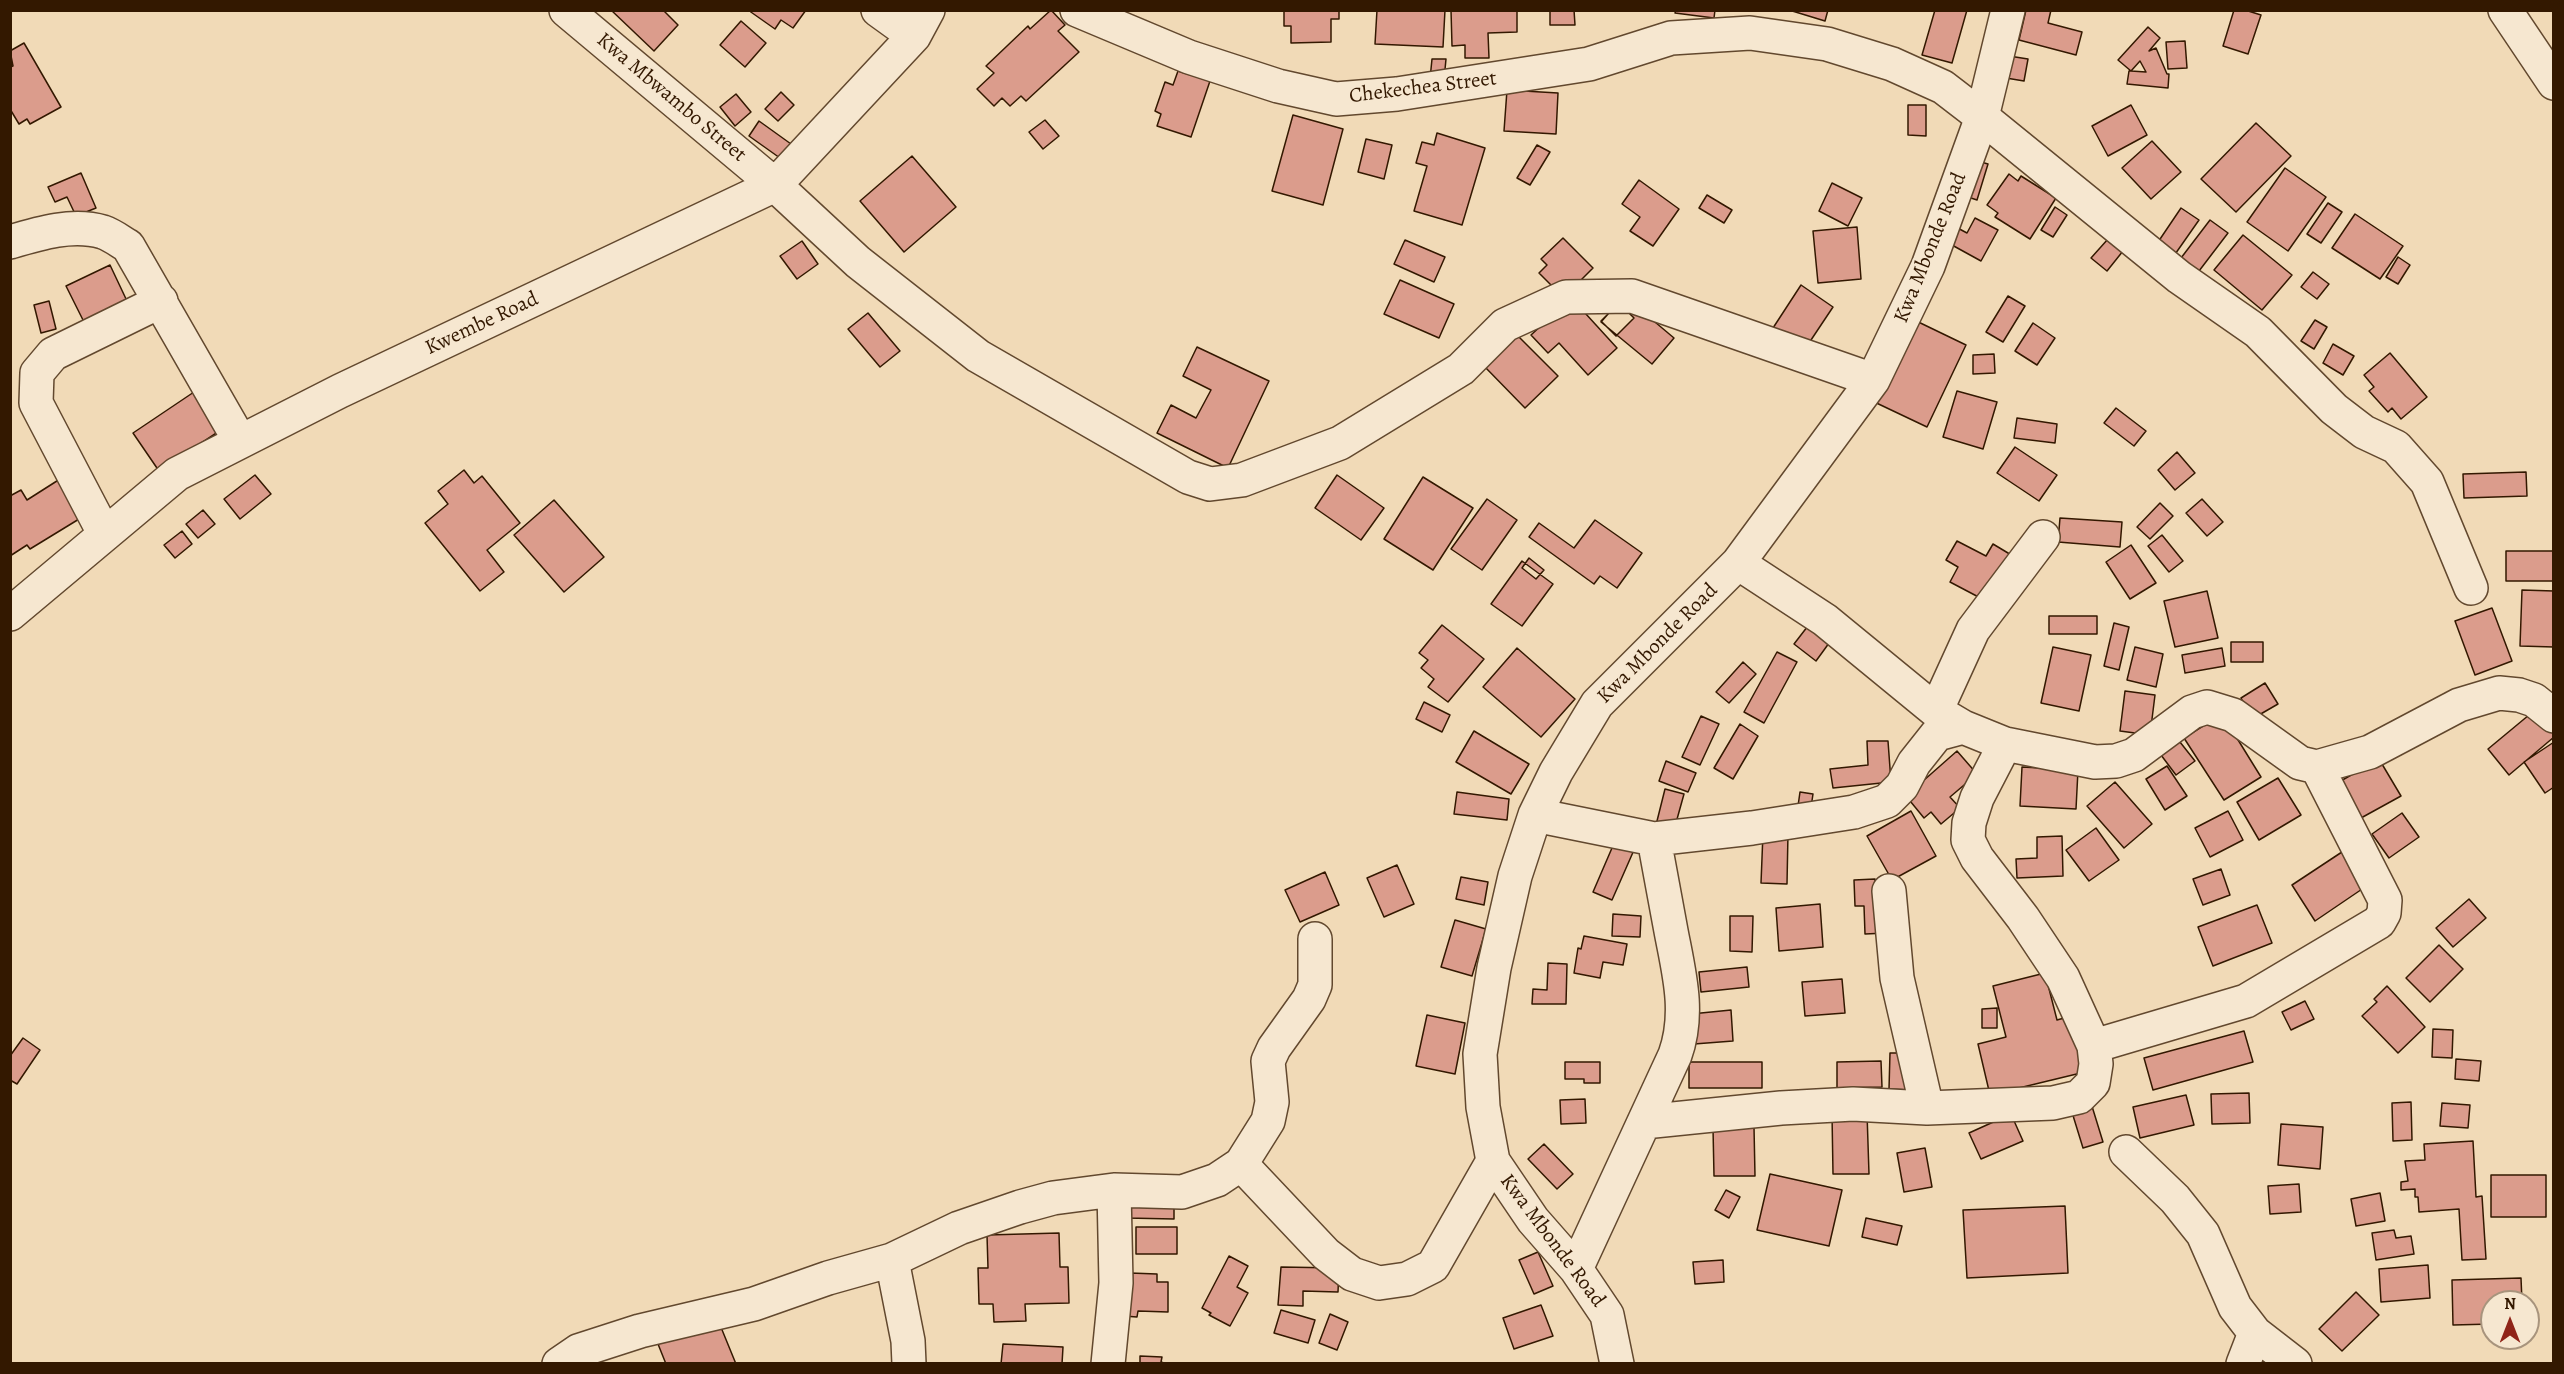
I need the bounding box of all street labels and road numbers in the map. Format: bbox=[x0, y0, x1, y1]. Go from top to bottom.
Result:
street label: Kwa Mbwambo Street bbox=[591, 28, 751, 168]
street label: Chekechea Street bbox=[1348, 66, 1498, 110]
street label: Kwa Mbonde Road bbox=[1889, 169, 1973, 327]
street label: Kwembe Road bbox=[421, 287, 543, 361]
street label: Kwa Mbonde Road bbox=[1593, 579, 1723, 709]
street label: Kwa Mbonde Road bbox=[1494, 1170, 1610, 1312]

